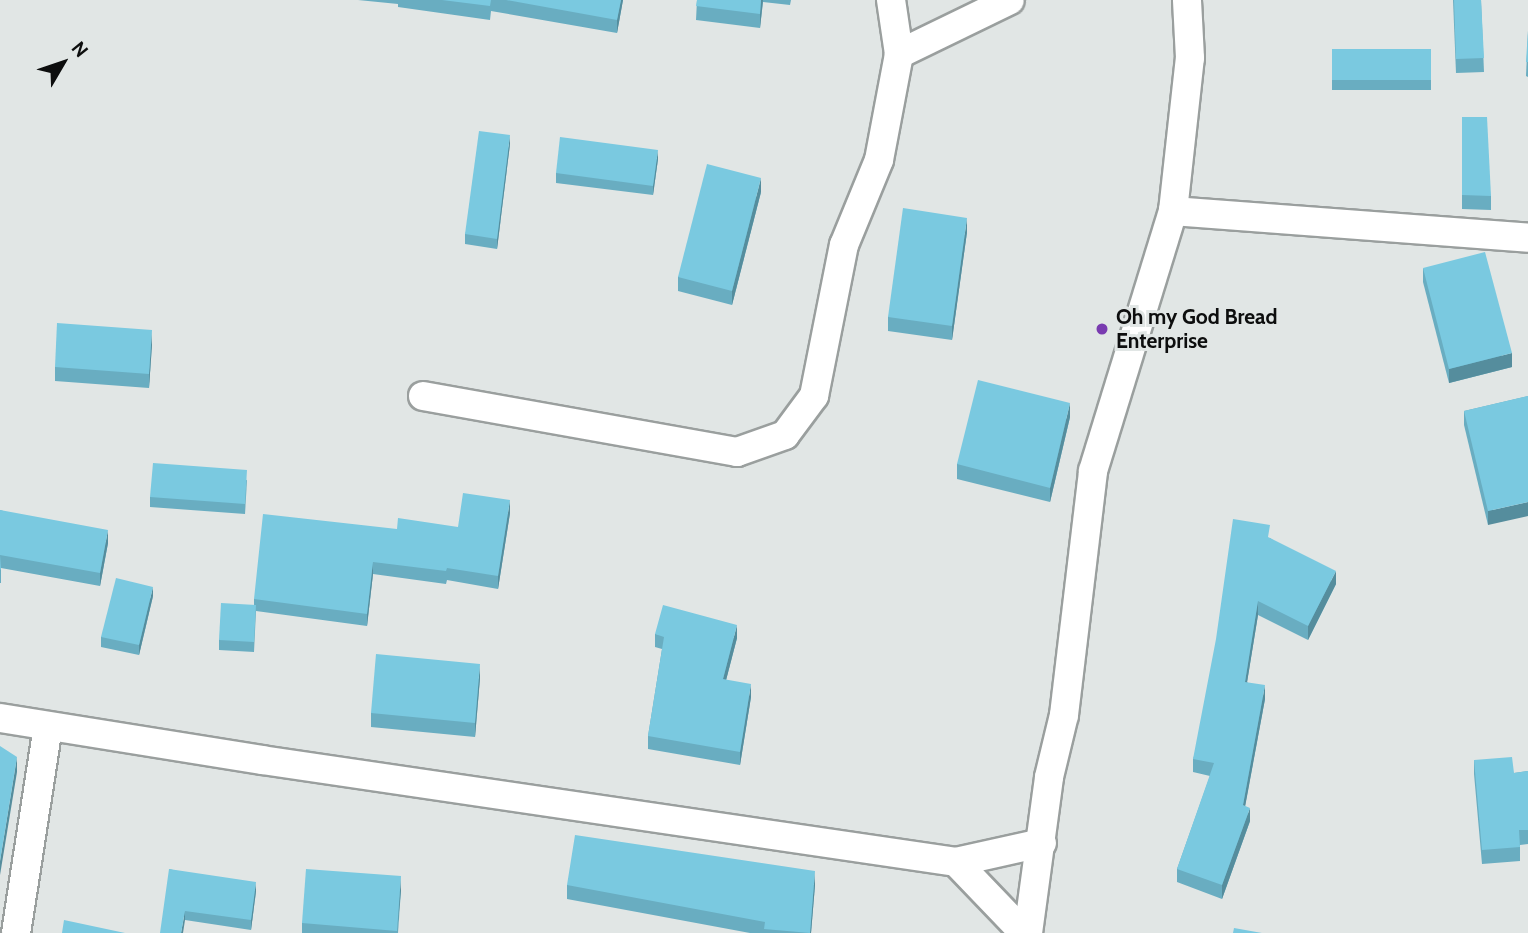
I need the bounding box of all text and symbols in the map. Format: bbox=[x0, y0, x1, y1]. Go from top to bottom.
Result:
north arrow bbox=[28, 28, 98, 98]
text: N bbox=[67, 37, 93, 62]
place label: Oh my God Bread Enterprise bbox=[1116, 304, 1278, 354]
marker: Oh my God Bread Enterprise bbox=[1094, 321, 1110, 337]

